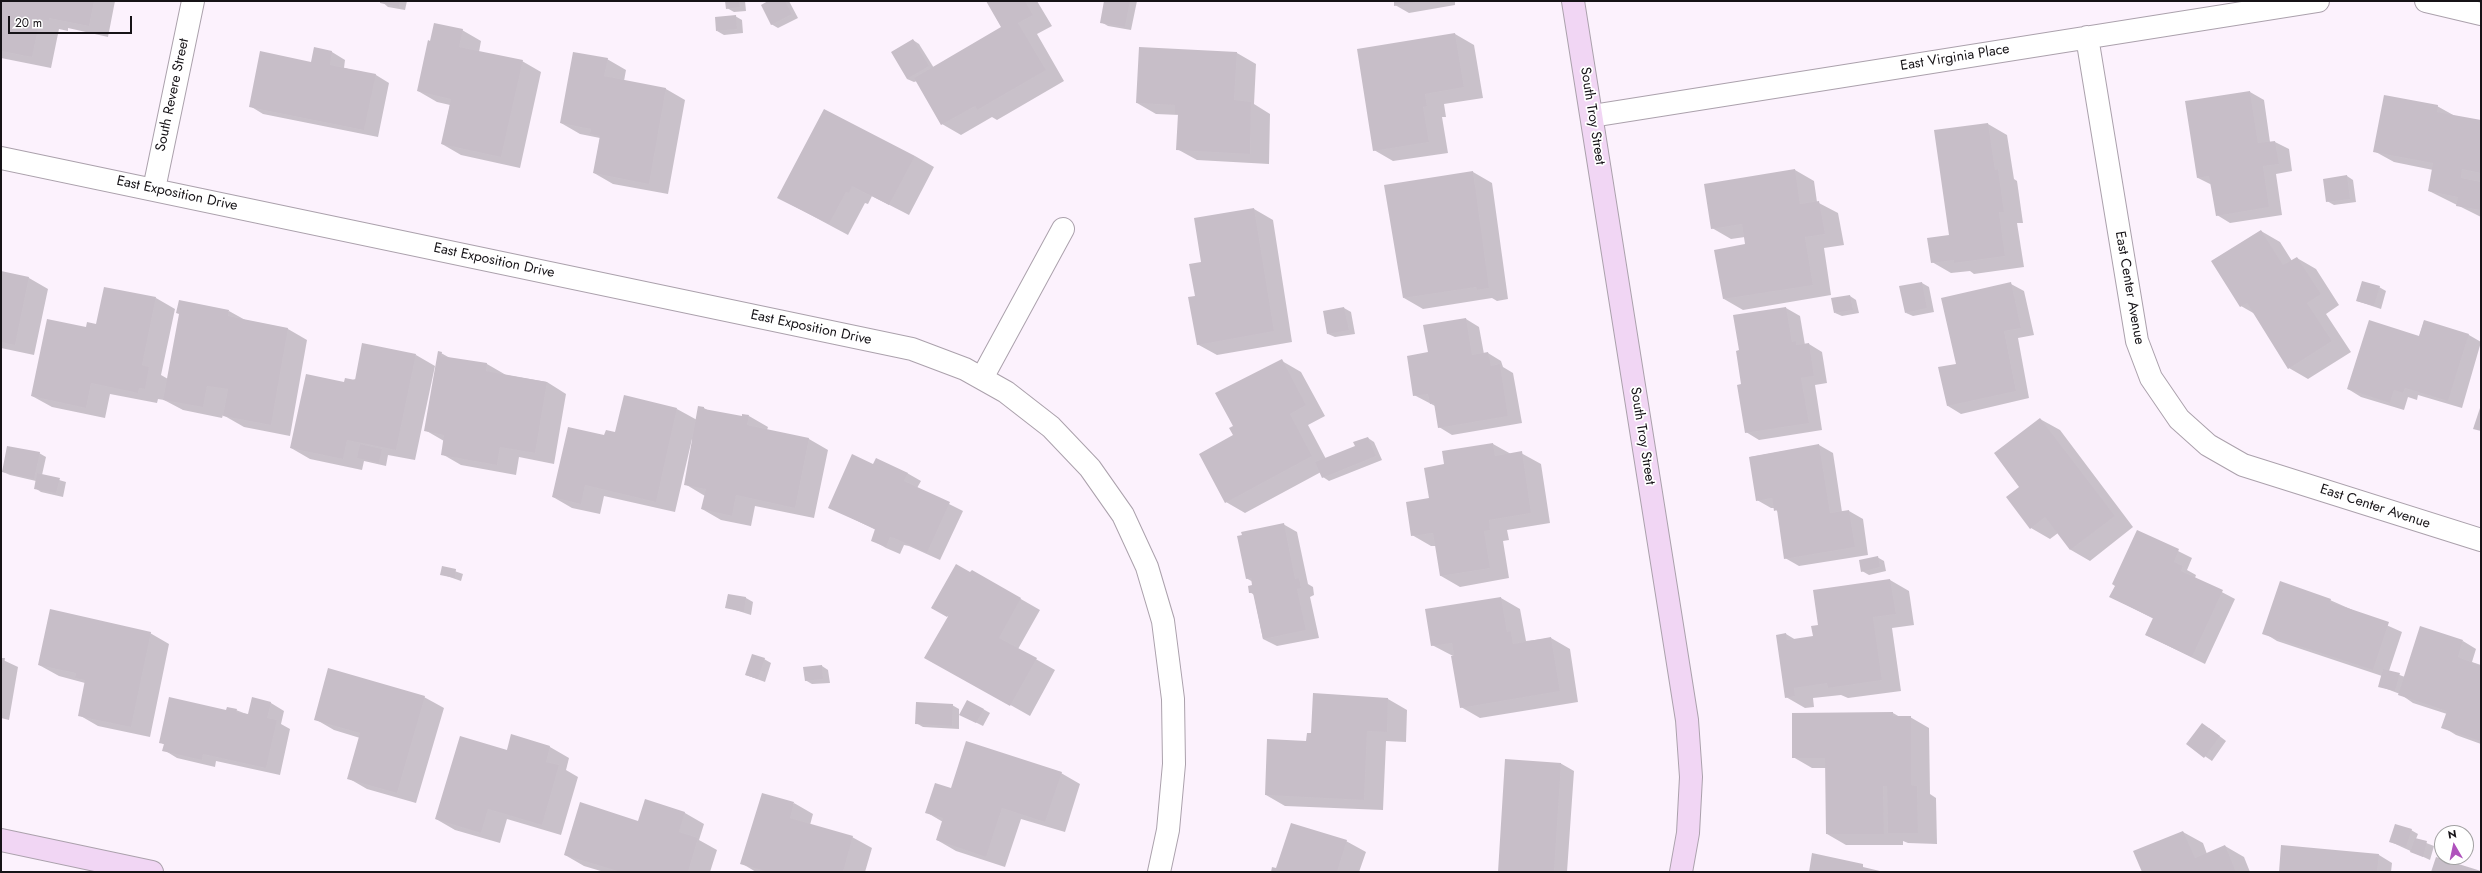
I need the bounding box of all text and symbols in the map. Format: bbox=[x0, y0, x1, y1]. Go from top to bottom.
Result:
scale bar bbox=[10, 8, 134, 34]
text: 20 m bbox=[15, 14, 42, 32]
street label: South Revere Street bbox=[153, 37, 193, 153]
street label: East Virginia Place bbox=[1899, 41, 2011, 75]
street label: South Troy Street bbox=[1576, 66, 1608, 166]
street label: East Exposition Drive bbox=[115, 173, 239, 215]
street label: East Center Avenue bbox=[2111, 230, 2147, 346]
street label: East Exposition Drive bbox=[432, 240, 556, 282]
street label: East Exposition Drive bbox=[749, 307, 873, 349]
street label: South Troy Street bbox=[1626, 386, 1658, 486]
street label: East Center Avenue bbox=[2318, 481, 2432, 533]
north arrow bbox=[2434, 825, 2474, 865]
text: N bbox=[2447, 826, 2458, 843]

